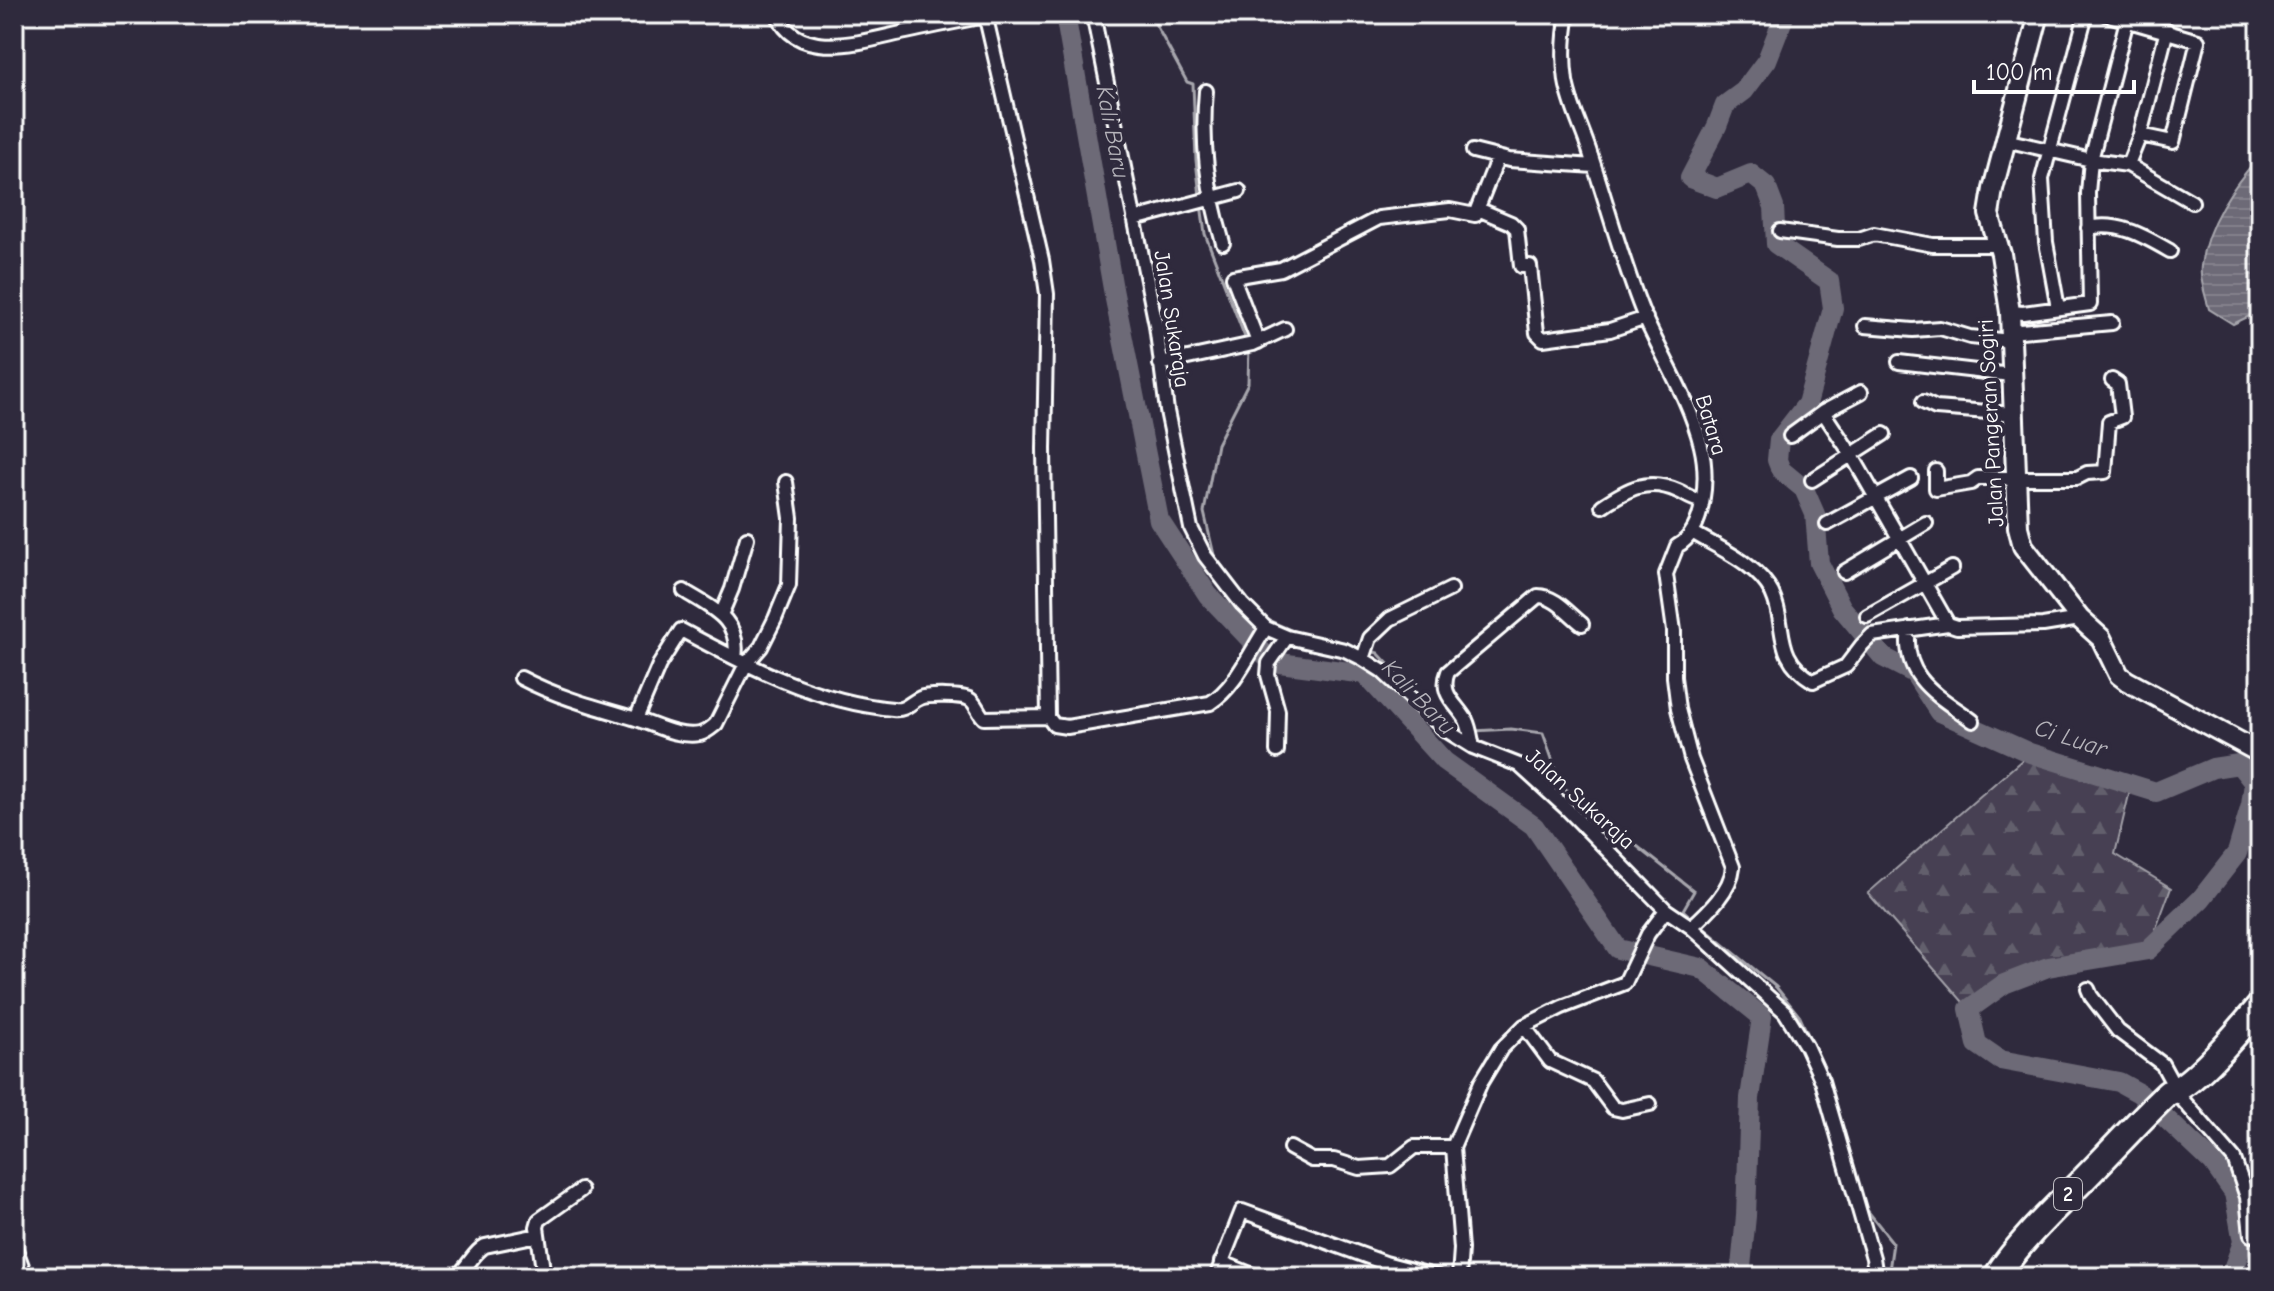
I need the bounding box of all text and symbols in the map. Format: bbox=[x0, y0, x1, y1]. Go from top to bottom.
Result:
scale bar bbox=[1974, 44, 2134, 94]
text: 100 m bbox=[1986, 58, 2053, 86]
water label: Kali Baru bbox=[1090, 83, 1136, 181]
street label: Jalan Sukaraja bbox=[1148, 249, 1196, 389]
street label: Jalan Pangeran Sogiri bbox=[1973, 318, 2009, 528]
street label: Batara bbox=[1690, 392, 1732, 458]
water label: Kali Baru bbox=[1376, 654, 1462, 740]
water label: Ci Luar bbox=[2031, 713, 2112, 763]
street label: Jalan Sukaraja bbox=[1520, 743, 1640, 855]
road number: 2 bbox=[2054, 1178, 2082, 1210]

